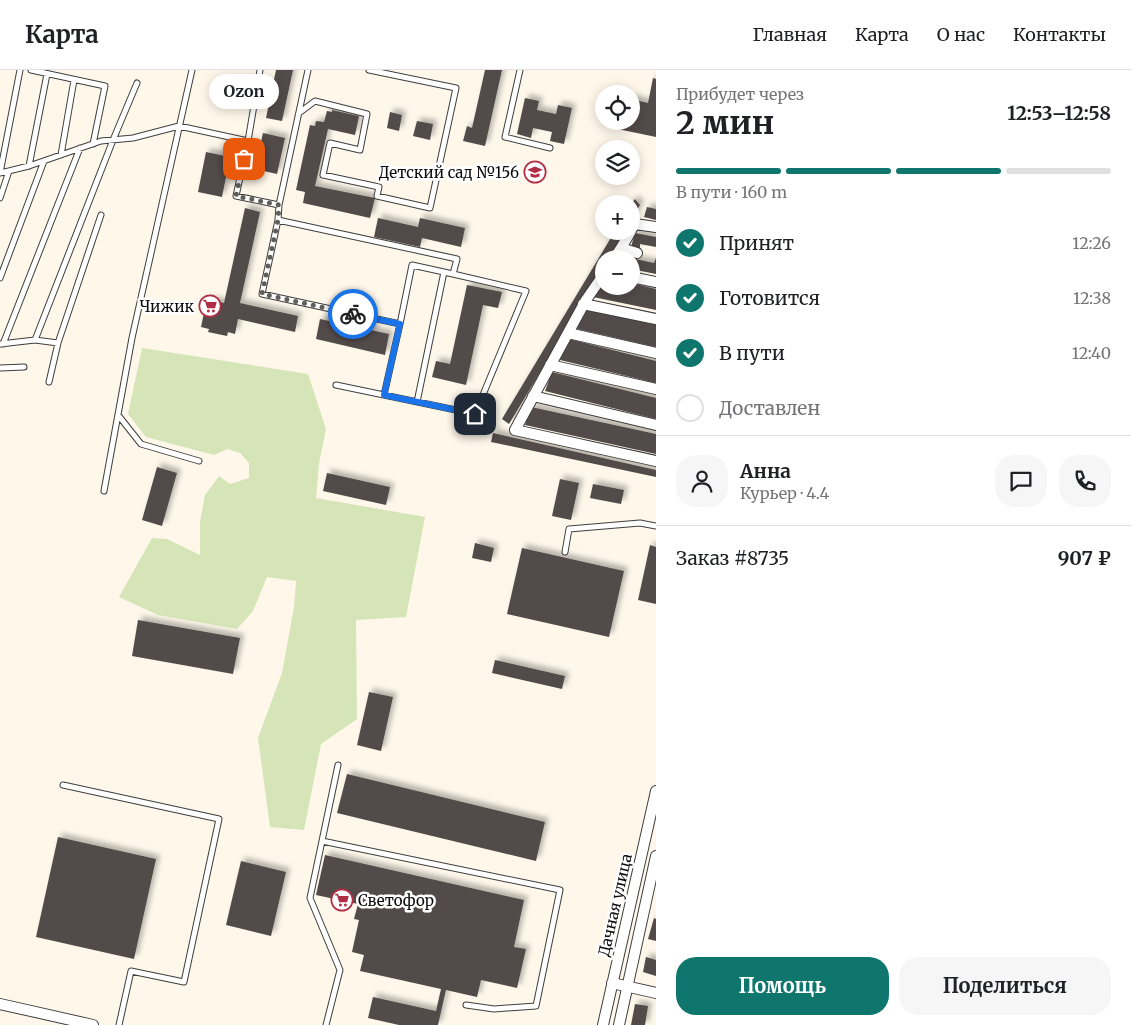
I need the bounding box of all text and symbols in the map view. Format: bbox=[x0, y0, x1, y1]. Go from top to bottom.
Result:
text: Карта bbox=[25, 19, 99, 50]
text: Главная bbox=[752, 23, 827, 46]
text: Карта bbox=[855, 23, 909, 46]
text: О нас bbox=[937, 23, 985, 46]
text: Контакты bbox=[1013, 23, 1106, 46]
callout: Ozon bbox=[209, 74, 279, 109]
text: Ozon bbox=[224, 81, 264, 101]
text: Прибудет через bbox=[676, 84, 804, 104]
map controls bbox=[595, 85, 640, 295]
button: locate bbox=[595, 85, 640, 130]
text: 12:53–12:58 bbox=[1007, 101, 1111, 125]
text: 2 мин bbox=[676, 103, 774, 143]
pin bbox=[223, 138, 265, 180]
button: layers bbox=[595, 140, 640, 185]
icon: bag bbox=[230, 145, 258, 173]
school or university icon: Детский сад №156 bbox=[523, 160, 547, 184]
place label: Детский сад №156 bbox=[379, 163, 519, 182]
text: В пути · 160 m bbox=[676, 182, 787, 202]
button: + bbox=[595, 195, 640, 240]
icon: check bbox=[676, 229, 704, 257]
text: Принят bbox=[719, 231, 794, 255]
text: 12:26 bbox=[1072, 233, 1111, 253]
button: − bbox=[595, 250, 640, 295]
icon: check bbox=[676, 284, 704, 312]
text: Готовится bbox=[719, 286, 820, 310]
text: 12:38 bbox=[1073, 288, 1111, 308]
courier bbox=[328, 289, 378, 339]
supermarket icon: Чижик bbox=[198, 294, 222, 318]
place label: Чижик bbox=[140, 297, 194, 316]
icon: bike bbox=[339, 300, 367, 328]
icon: check bbox=[676, 339, 704, 367]
text: В пути bbox=[719, 341, 785, 365]
text: 12:40 bbox=[1072, 343, 1111, 363]
pin bbox=[454, 393, 496, 435]
text: Доставлен bbox=[719, 396, 820, 420]
icon: home bbox=[461, 400, 489, 428]
button: person bbox=[676, 455, 728, 507]
button: chat bbox=[995, 455, 1047, 507]
button: phone bbox=[1059, 455, 1111, 507]
text: Анна bbox=[740, 459, 791, 483]
text: Курьер · 4.4 bbox=[740, 483, 829, 503]
text: Заказ #8735 bbox=[676, 546, 789, 570]
text: 907 ₽ bbox=[1058, 546, 1111, 570]
street label: Дачная улица bbox=[594, 852, 636, 958]
supermarket icon: Светофор bbox=[330, 888, 354, 912]
place label: Светофор bbox=[358, 891, 434, 910]
button: Помощь bbox=[676, 957, 889, 1015]
button: Поделиться bbox=[899, 957, 1111, 1015]

